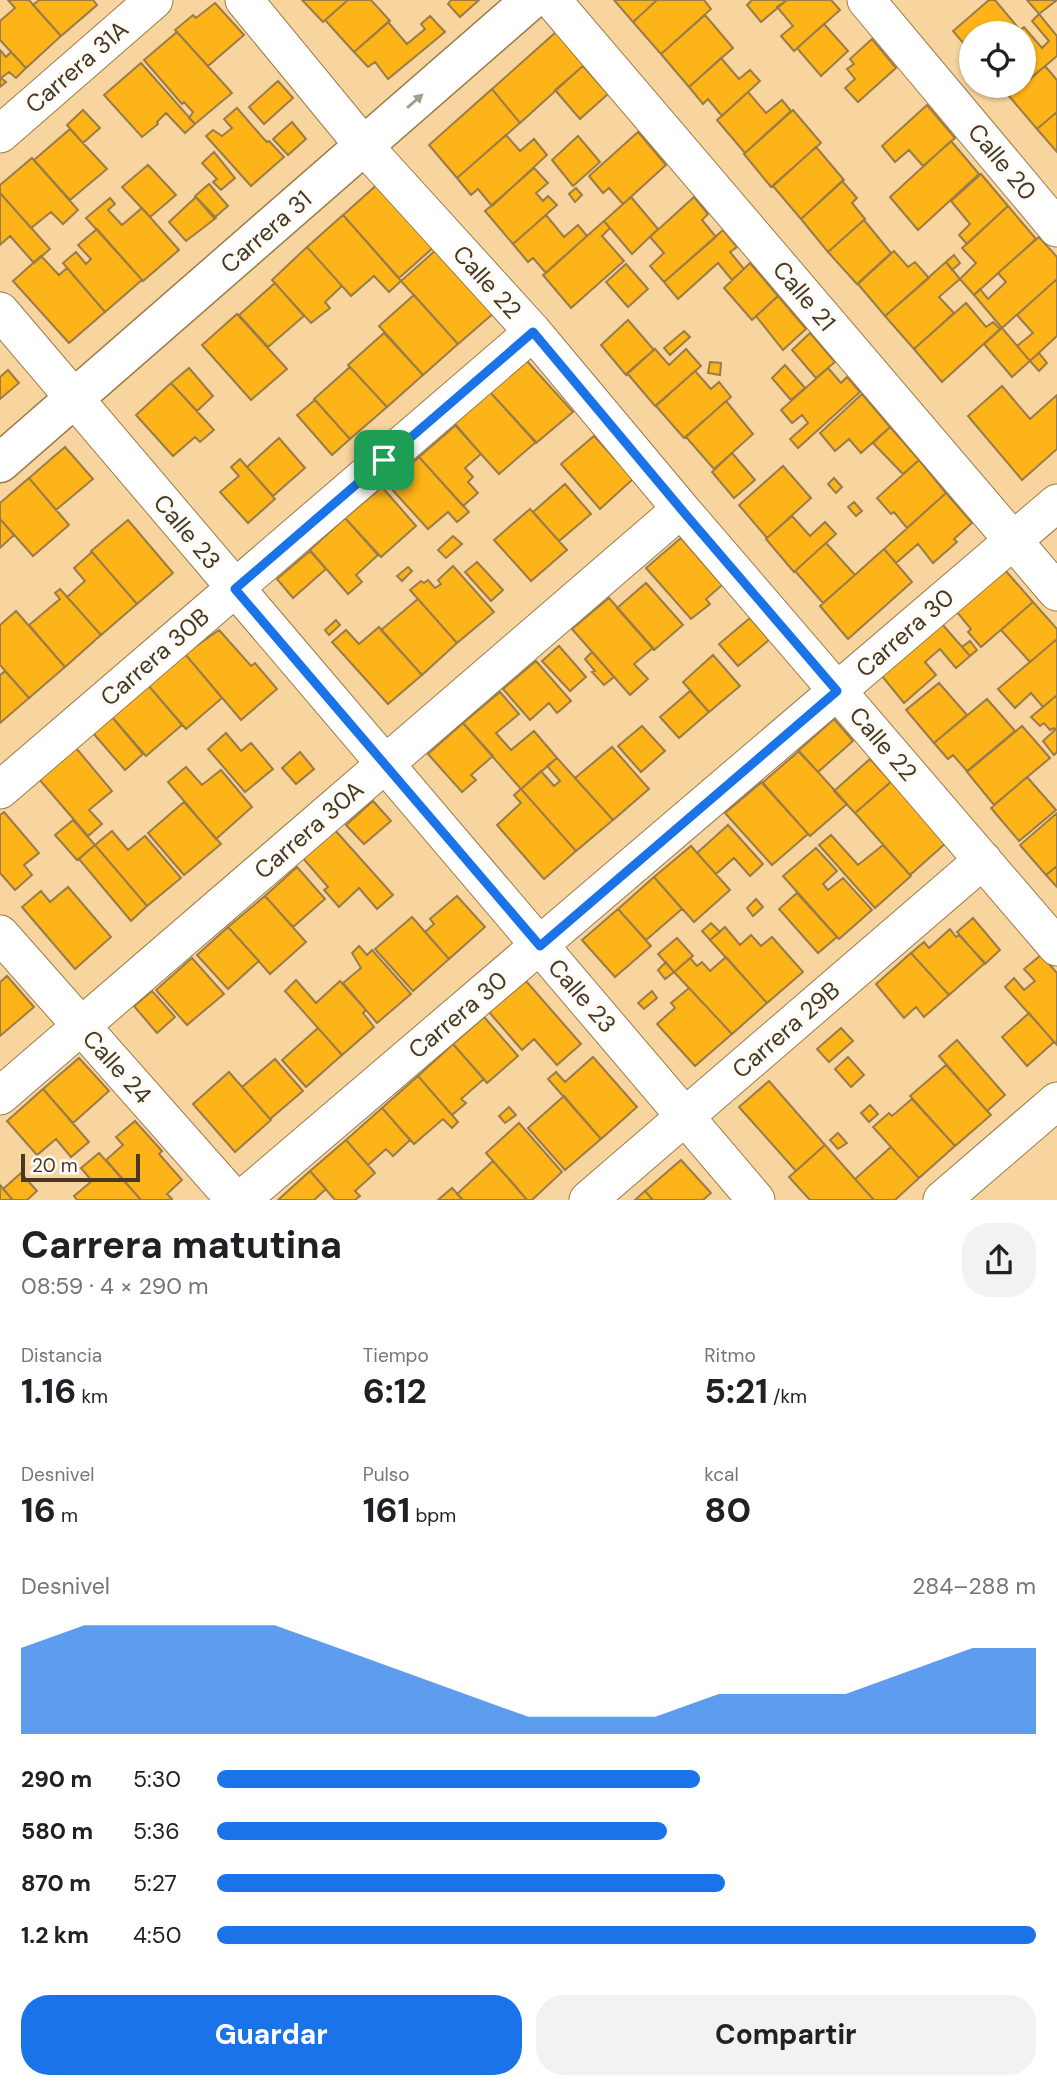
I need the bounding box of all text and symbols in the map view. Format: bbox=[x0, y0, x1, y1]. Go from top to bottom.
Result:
street label: Carrera 31A bbox=[19, 13, 135, 120]
map controls bbox=[959, 21, 1036, 98]
button: locate bbox=[959, 21, 1036, 98]
one-way arrow bbox=[406, 93, 424, 109]
street label: Calle 20 bbox=[961, 117, 1043, 206]
street label: Carrera 31 bbox=[214, 184, 318, 280]
street label: Calle 22 bbox=[446, 238, 529, 325]
street label: Calle 21 bbox=[766, 254, 843, 337]
pin bbox=[354, 430, 414, 490]
icon: arrive bbox=[365, 441, 403, 479]
street label: Calle 23 bbox=[147, 488, 228, 576]
street label: Carrera 30 bbox=[849, 582, 960, 684]
street label: Carrera 30B bbox=[94, 601, 216, 712]
street label: Calle 22 bbox=[843, 700, 924, 787]
street label: Carrera 30A bbox=[248, 774, 370, 886]
street label: Calle 23 bbox=[541, 952, 623, 1039]
street label: Carrera 30 bbox=[402, 964, 514, 1065]
street label: Carrera 29B bbox=[725, 974, 846, 1085]
street label: Calle 24 bbox=[76, 1023, 159, 1110]
scale bar bbox=[21, 1151, 140, 1183]
text: 20 m bbox=[32, 1153, 78, 1178]
text: Carrera matutina bbox=[21, 1220, 342, 1270]
button: share bbox=[962, 1223, 1036, 1297]
text: 08:59 · 4 × 290 m bbox=[21, 1271, 209, 1301]
text: Distancia bbox=[21, 1343, 102, 1368]
text: Tiempo bbox=[363, 1343, 429, 1368]
text: Ritmo bbox=[704, 1343, 756, 1368]
text: 1.16 bbox=[21, 1368, 76, 1414]
text: 6:12 bbox=[363, 1368, 427, 1414]
text: 5:21 bbox=[704, 1368, 768, 1414]
text: km bbox=[76, 1384, 108, 1409]
text: /km bbox=[768, 1384, 807, 1409]
text: Desnivel bbox=[21, 1462, 94, 1487]
text: Pulso bbox=[363, 1462, 410, 1487]
text: kcal bbox=[704, 1462, 739, 1487]
text: 16 bbox=[21, 1487, 56, 1533]
text: 161 bbox=[363, 1487, 410, 1533]
text: 80 bbox=[704, 1487, 751, 1533]
text: m bbox=[56, 1503, 78, 1528]
text: bpm bbox=[410, 1503, 456, 1528]
text: Desnivel bbox=[21, 1571, 110, 1601]
text: 284–288 m bbox=[912, 1571, 1036, 1601]
text: 290 m bbox=[21, 1764, 92, 1794]
text: 5:30 bbox=[133, 1764, 181, 1794]
text: 580 m bbox=[21, 1816, 93, 1846]
text: 5:36 bbox=[133, 1816, 180, 1846]
text: 870 m bbox=[21, 1868, 91, 1898]
text: 5:27 bbox=[133, 1868, 177, 1898]
text: 1.2 km bbox=[21, 1920, 89, 1950]
text: 4:50 bbox=[133, 1920, 181, 1950]
button: Guardar bbox=[21, 1995, 522, 2075]
button: Compartir bbox=[536, 1995, 1036, 2075]

